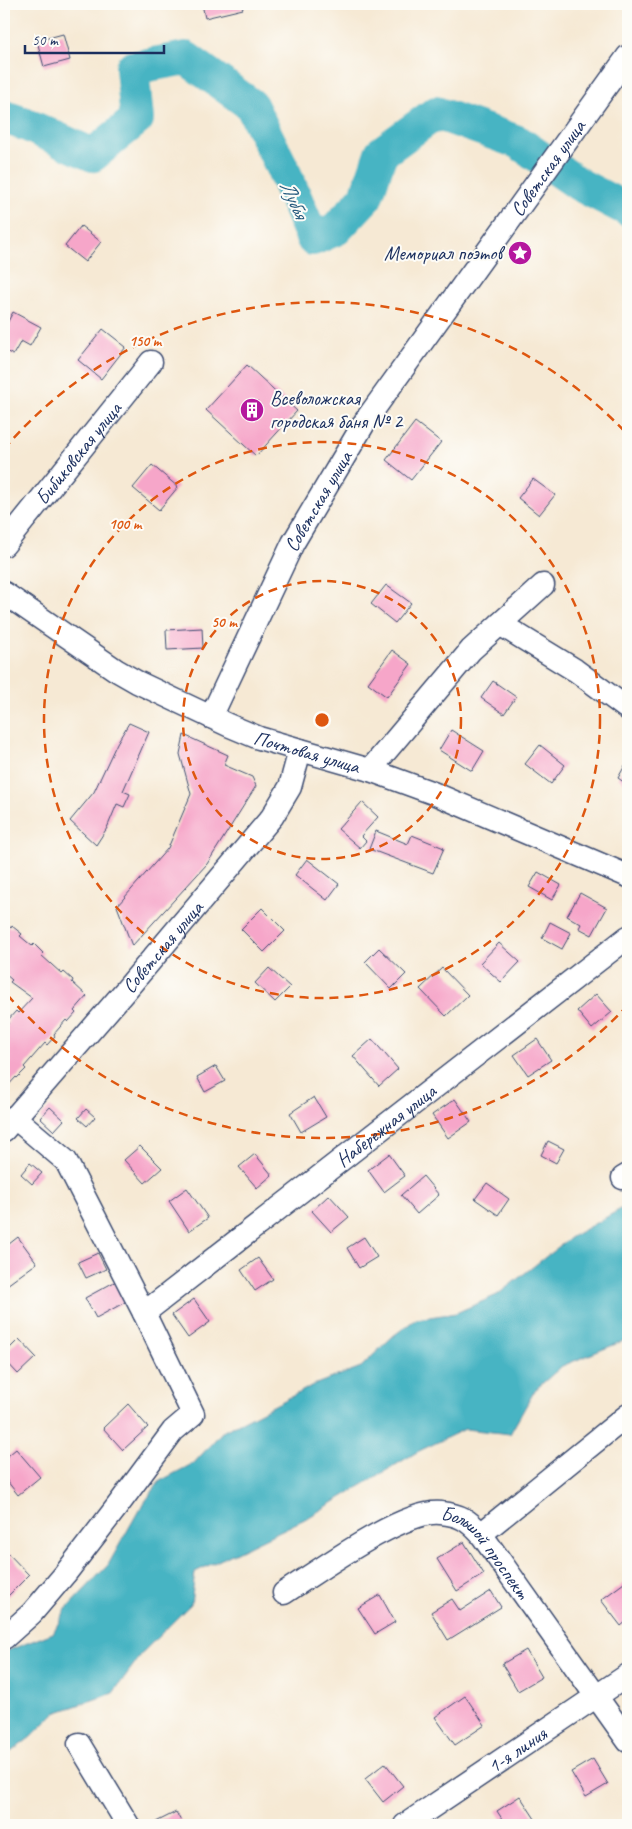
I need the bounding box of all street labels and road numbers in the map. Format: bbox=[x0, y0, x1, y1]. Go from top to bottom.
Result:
street label: Советская улица bbox=[504, 114, 591, 221]
street label: Бибиковская улица bbox=[29, 395, 128, 509]
street label: Советская улица bbox=[278, 445, 358, 555]
street label: Почтовая улица bbox=[251, 725, 364, 779]
street label: Советская улица bbox=[116, 895, 209, 998]
street label: Набережная улица bbox=[331, 1077, 442, 1172]
street label: Большой проспект bbox=[439, 1501, 536, 1604]
street label: 1-я линия bbox=[483, 1720, 552, 1778]

